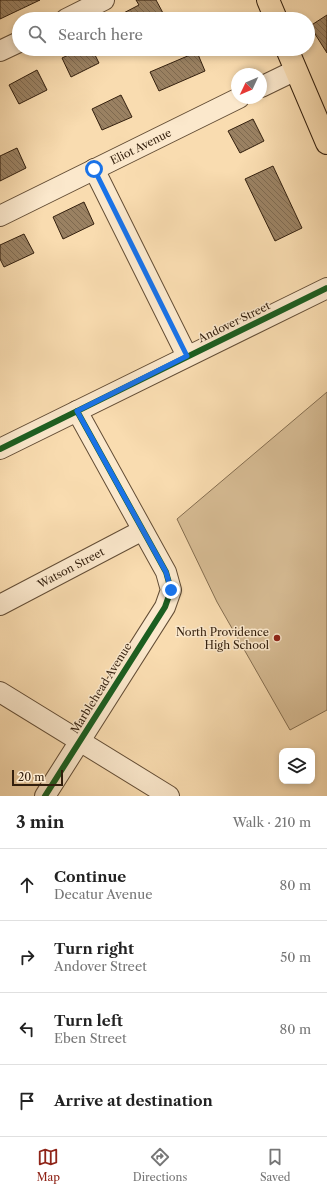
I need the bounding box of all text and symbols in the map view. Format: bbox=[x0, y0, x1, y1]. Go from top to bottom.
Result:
search box bbox=[12, 12, 315, 56]
icon: search bbox=[26, 23, 48, 45]
text: Search here bbox=[58, 25, 143, 44]
north arrow bbox=[231, 68, 267, 104]
street label: Eliot Avenue bbox=[108, 125, 174, 167]
route start bbox=[85, 160, 103, 178]
street label: Andover Street bbox=[195, 298, 272, 346]
street label: Watson Street bbox=[34, 545, 107, 592]
route end bbox=[162, 581, 180, 599]
place label: North Providence High School bbox=[176, 625, 270, 652]
marker: North Providence High School bbox=[272, 633, 282, 643]
street label: Marblehead Avenue bbox=[67, 640, 135, 736]
map controls bbox=[279, 748, 315, 784]
button: layers bbox=[279, 748, 315, 784]
scale bar bbox=[12, 768, 63, 787]
text: 20 m bbox=[18, 770, 44, 784]
text: 3 min bbox=[16, 812, 65, 832]
text: Walk · 210 m bbox=[233, 814, 311, 830]
text: Continue bbox=[54, 867, 126, 886]
icon: ahead bbox=[16, 874, 38, 896]
text: 80 m bbox=[279, 877, 311, 893]
text: Decatur Avenue bbox=[54, 886, 152, 902]
text: Turn right bbox=[54, 939, 134, 958]
icon: right bbox=[16, 946, 38, 968]
text: 50 m bbox=[280, 949, 311, 965]
text: Andover Street bbox=[54, 958, 147, 974]
text: Turn left bbox=[54, 1011, 123, 1030]
icon: left bbox=[16, 1018, 38, 1040]
text: 80 m bbox=[279, 1021, 311, 1037]
text: Eben Street bbox=[54, 1030, 127, 1046]
icon: arrive bbox=[16, 1090, 38, 1112]
text: Arrive at destination bbox=[54, 1091, 213, 1110]
tab: Map bbox=[36, 1146, 60, 1184]
tab: Directions bbox=[133, 1146, 187, 1184]
tab: Saved bbox=[260, 1146, 291, 1184]

